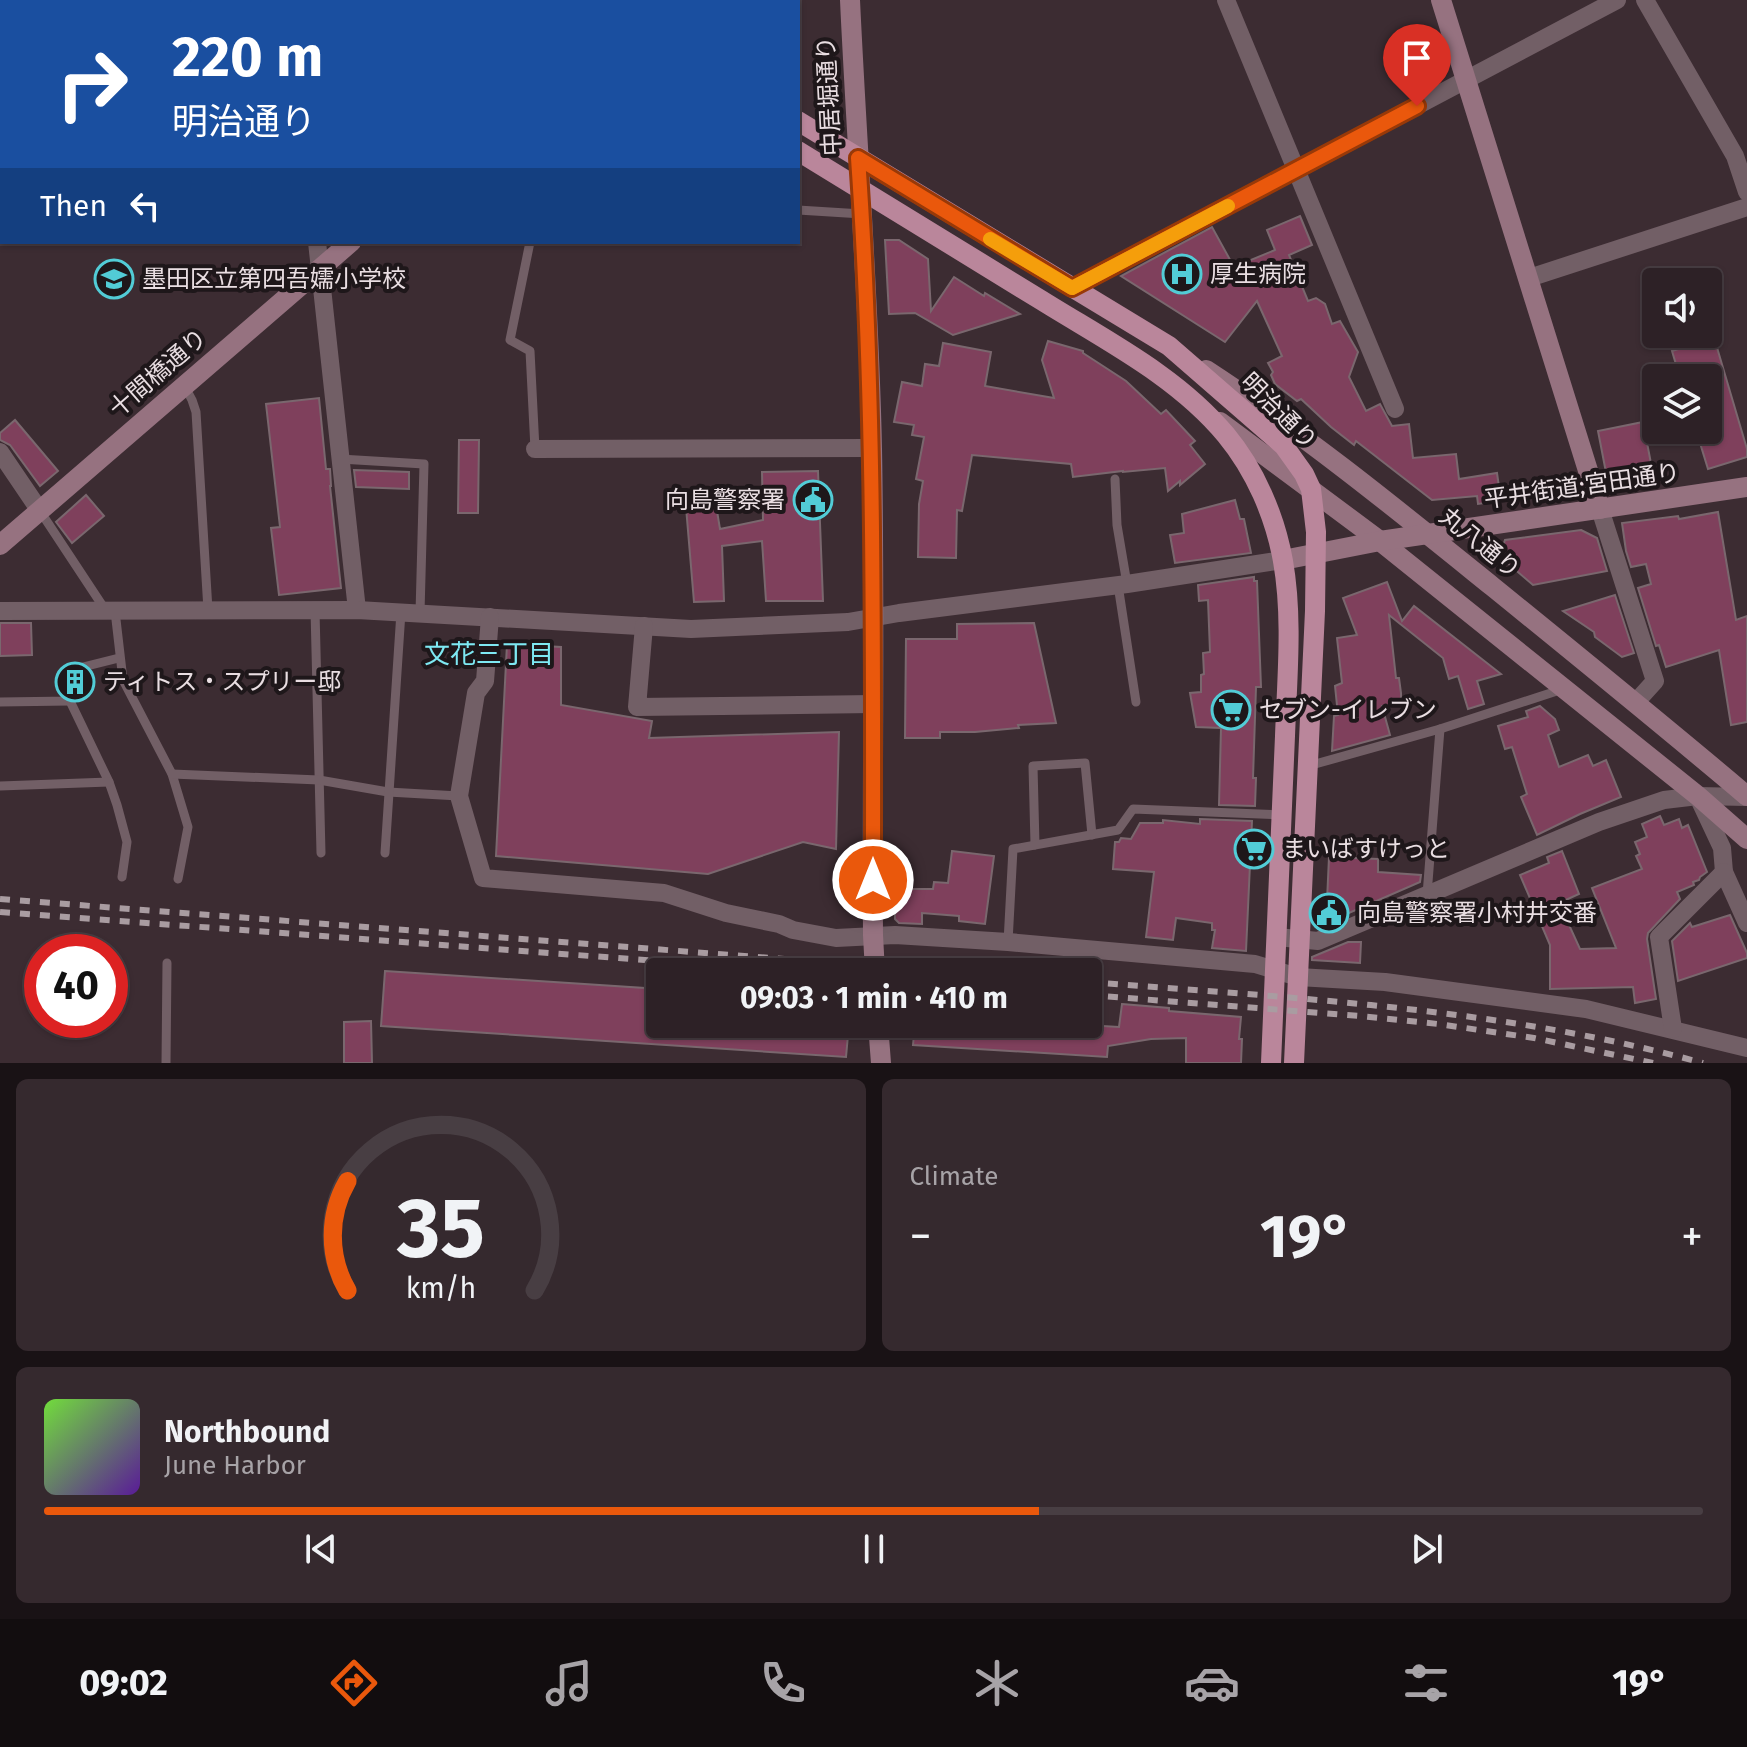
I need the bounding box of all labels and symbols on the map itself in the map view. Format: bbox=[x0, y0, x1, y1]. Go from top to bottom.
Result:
pin bbox=[1383, 24, 1451, 106]
street label: 中居堀通り bbox=[812, 35, 846, 157]
hospital icon: 厚生病院 bbox=[1161, 253, 1203, 295]
school or university icon: 墨田区立第四吾嬬小学校 bbox=[93, 258, 135, 300]
place label: 厚生病院 bbox=[1210, 260, 1306, 288]
place label: 墨田区立第四吾嬬小学校 bbox=[142, 265, 406, 293]
street label: 十間橋通り bbox=[104, 323, 212, 423]
street label: 明治通り bbox=[1235, 367, 1323, 455]
street label: 平井街道;宮田通り bbox=[1482, 458, 1682, 514]
public building icon: 向島警察署 bbox=[792, 479, 834, 521]
place label: 向島警察署 bbox=[665, 486, 785, 514]
street label: 丸八通り bbox=[1434, 502, 1526, 584]
district label: 文花三丁目 bbox=[424, 639, 554, 670]
building icon: ティトス・スプリー邸 bbox=[54, 661, 96, 703]
place label: ティトス・スプリー邸 bbox=[103, 668, 342, 696]
supermarket icon: セブン-イレブン bbox=[1210, 689, 1252, 731]
place label: セブン-イレブン bbox=[1259, 696, 1437, 724]
supermarket icon: まいばすけっと bbox=[1233, 828, 1275, 870]
place label: まいばすけっと bbox=[1282, 835, 1450, 863]
position arrow bbox=[831, 838, 915, 922]
public building icon: 向島警察署小村井交番 bbox=[1308, 892, 1350, 934]
place label: 向島警察署小村井交番 bbox=[1357, 899, 1597, 927]
speed limit sign: 40 bbox=[24, 934, 128, 1038]

